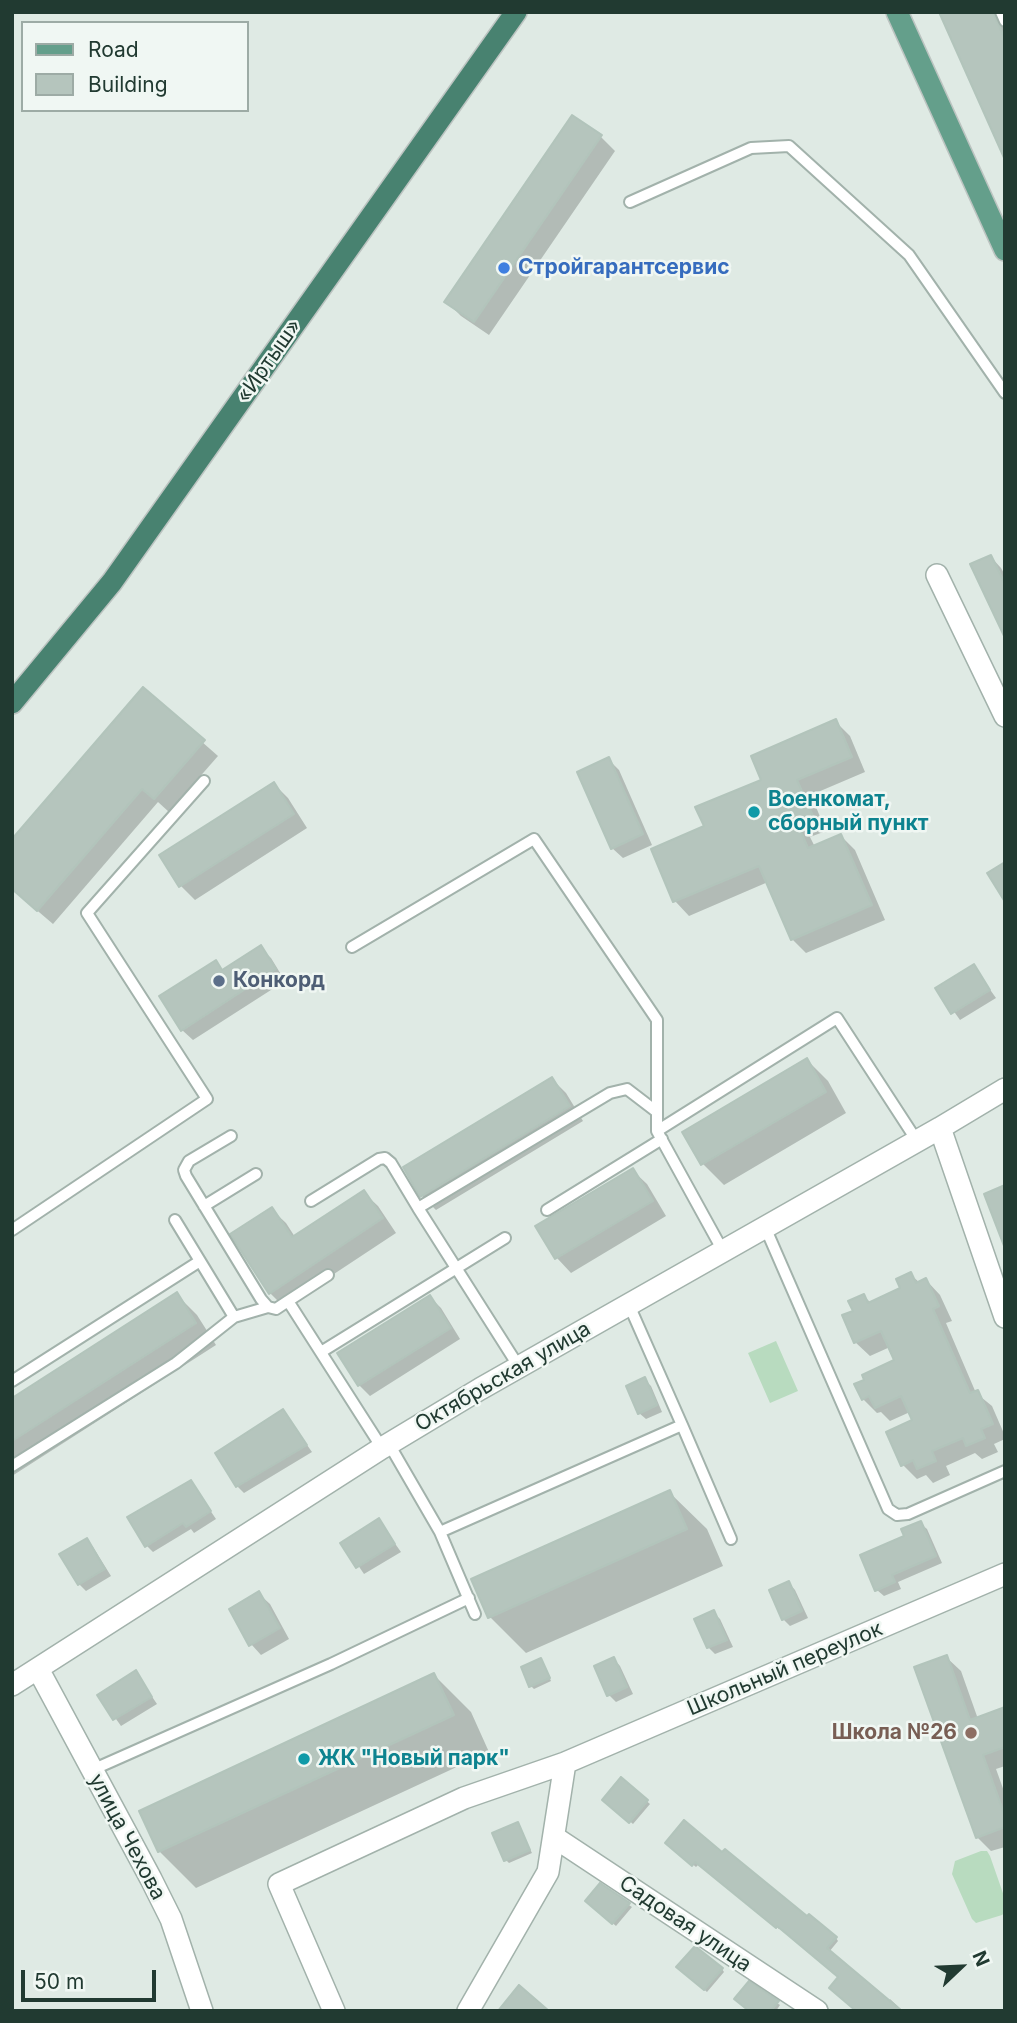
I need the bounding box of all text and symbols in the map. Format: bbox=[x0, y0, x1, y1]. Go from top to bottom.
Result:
legend bbox=[21, 21, 248, 112]
text: Road bbox=[88, 37, 139, 62]
text: Building bbox=[88, 72, 168, 97]
place label: Стройгарантсервис bbox=[518, 255, 730, 281]
marker: Стройгарантсервис bbox=[496, 260, 512, 276]
street label: «Иртыш» bbox=[231, 314, 307, 408]
place label: Военкомат, сборный пункт bbox=[768, 787, 929, 837]
marker: Военкомат, сборный пункт bbox=[746, 804, 762, 820]
place label: Конкорд bbox=[233, 968, 325, 994]
marker: Конкорд bbox=[211, 973, 227, 989]
street label: Октябрьская улица bbox=[411, 1317, 595, 1437]
street label: Школьный переулок bbox=[684, 1616, 886, 1722]
place label: Школа №26 bbox=[832, 1720, 957, 1746]
marker: Школа №26 bbox=[963, 1725, 979, 1741]
place label: ЖК "Новый парк" bbox=[318, 1746, 510, 1772]
marker: ЖК "Новый парк" bbox=[296, 1751, 312, 1767]
street label: улица Чехова bbox=[83, 1770, 171, 1904]
street label: Садовая улица bbox=[614, 1871, 756, 1977]
north arrow bbox=[926, 1932, 996, 2002]
text: N bbox=[967, 1947, 994, 1970]
scale bar bbox=[24, 1956, 159, 2000]
text: 50 m bbox=[34, 1969, 84, 1994]

